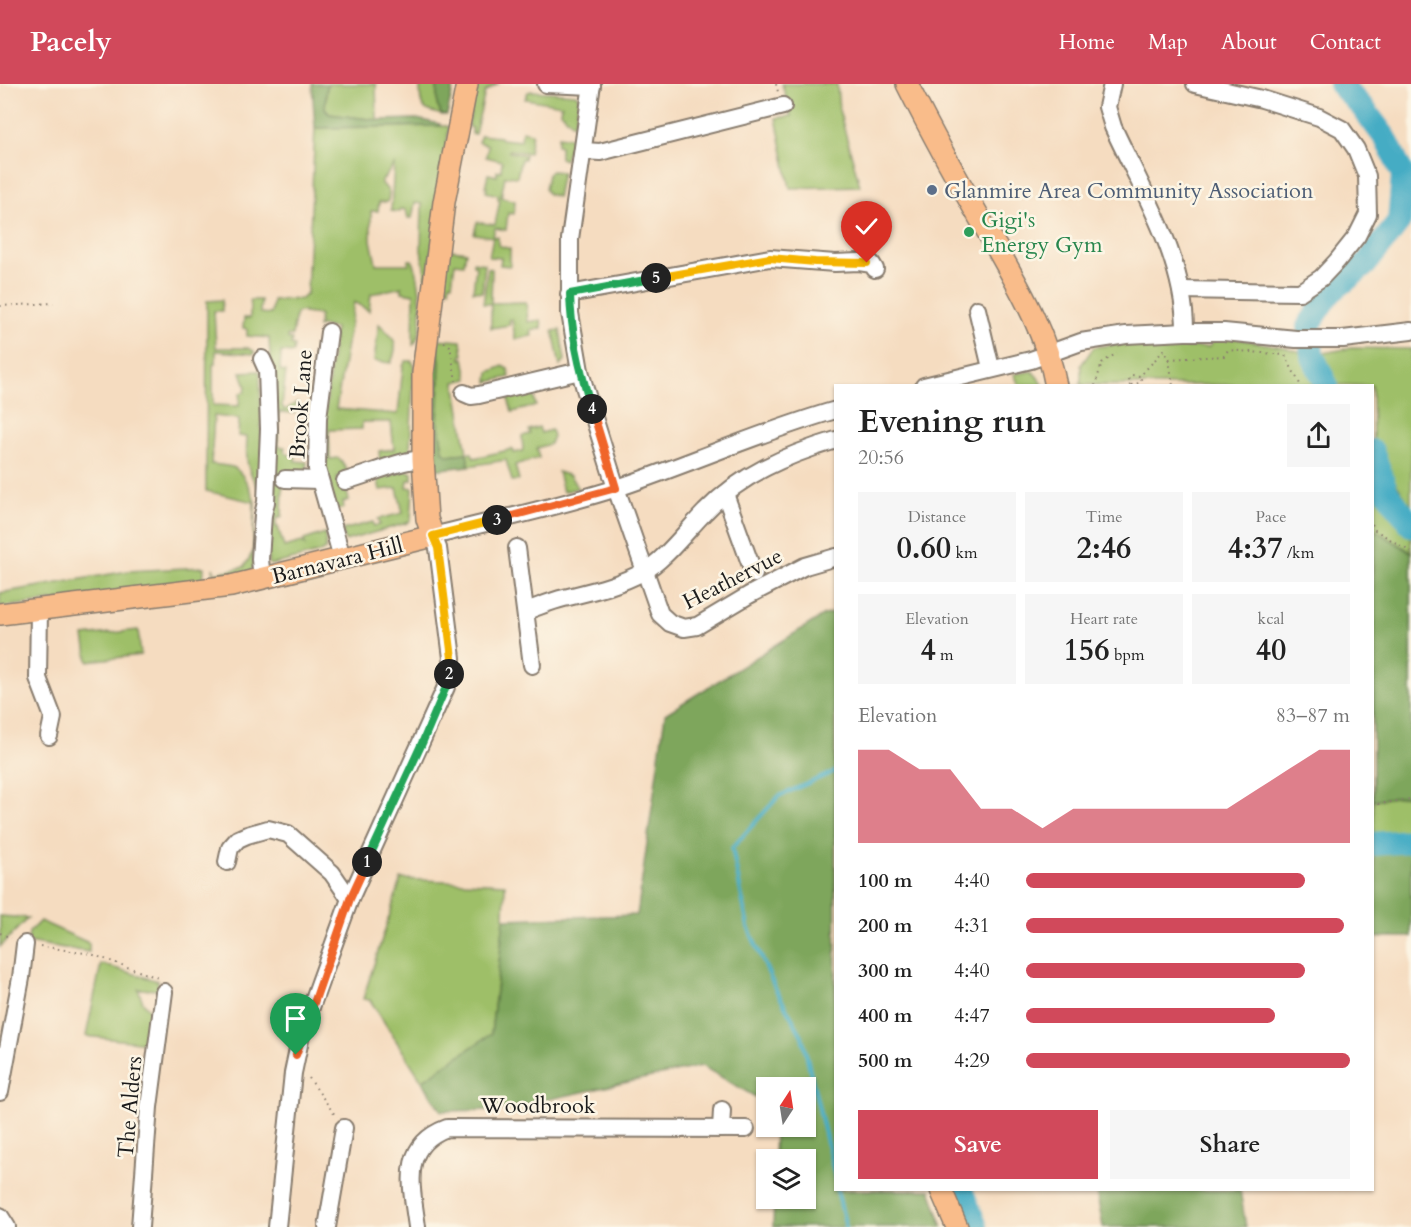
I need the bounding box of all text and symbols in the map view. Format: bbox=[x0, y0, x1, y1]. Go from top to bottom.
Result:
text: Pacely bbox=[30, 23, 112, 61]
text: Home bbox=[1059, 28, 1115, 57]
text: Map bbox=[1148, 28, 1188, 57]
text: About bbox=[1221, 28, 1277, 57]
text: Contact bbox=[1310, 28, 1381, 57]
place label: Glanmire Area Community Association bbox=[944, 176, 1314, 206]
marker: Glanmire Area Community Association bbox=[925, 183, 939, 197]
pin bbox=[841, 201, 892, 263]
place label: Gigi's Energy Gym bbox=[981, 205, 1103, 260]
icon: check bbox=[850, 210, 883, 243]
marker: Gigi's Energy Gym bbox=[962, 225, 976, 239]
pin: 5 bbox=[641, 263, 671, 293]
text: 5 bbox=[652, 267, 660, 289]
street label: Brook Lane bbox=[282, 348, 320, 460]
pin: 4 bbox=[577, 394, 607, 424]
text: 4 bbox=[588, 398, 596, 420]
text: Evening run bbox=[858, 399, 1046, 444]
button: share bbox=[1287, 404, 1350, 467]
text: 20:56 bbox=[858, 444, 904, 471]
pin: 3 bbox=[482, 505, 512, 535]
text: Distance bbox=[908, 506, 966, 528]
text: Time bbox=[1085, 506, 1123, 528]
text: Pace bbox=[1256, 506, 1286, 528]
text: 3 bbox=[493, 509, 501, 531]
text: 0.60 bbox=[896, 528, 951, 569]
text: 2:46 bbox=[1077, 528, 1131, 569]
text: 4:37 bbox=[1228, 528, 1283, 569]
street label: Barnavara Hill bbox=[268, 530, 406, 592]
street label: Heathervue bbox=[677, 541, 787, 617]
text: km bbox=[951, 542, 978, 564]
text: /km bbox=[1283, 542, 1314, 564]
text: Elevation bbox=[905, 608, 969, 630]
text: Heart rate bbox=[1070, 608, 1138, 630]
text: kcal bbox=[1258, 608, 1284, 630]
text: 4 bbox=[920, 630, 936, 671]
text: 156 bbox=[1063, 630, 1110, 671]
text: 40 bbox=[1256, 630, 1286, 671]
text: m bbox=[936, 644, 954, 666]
text: bpm bbox=[1110, 644, 1145, 666]
pin: 2 bbox=[434, 659, 464, 689]
text: 2 bbox=[445, 663, 453, 685]
text: Elevation bbox=[858, 702, 937, 729]
text: 83–87 m bbox=[1276, 702, 1350, 729]
pin: 1 bbox=[352, 847, 382, 877]
text: 1 bbox=[363, 851, 371, 873]
text: 100 m bbox=[858, 867, 913, 894]
text: 4:40 bbox=[954, 867, 990, 894]
text: 200 m bbox=[858, 912, 913, 939]
text: 4:31 bbox=[954, 912, 990, 939]
text: 300 m bbox=[858, 957, 913, 984]
text: 4:40 bbox=[954, 957, 990, 984]
pin bbox=[270, 993, 321, 1055]
icon: arrive bbox=[279, 1002, 312, 1035]
text: 400 m bbox=[858, 1002, 913, 1029]
text: 4:47 bbox=[954, 1002, 990, 1029]
text: 500 m bbox=[858, 1047, 913, 1074]
text: 4:29 bbox=[954, 1047, 990, 1074]
street label: The Alders bbox=[111, 1055, 149, 1159]
north arrow bbox=[756, 1077, 816, 1137]
map controls bbox=[756, 1077, 816, 1209]
street label: Woodbrook bbox=[479, 1091, 596, 1121]
button: Save bbox=[858, 1110, 1098, 1179]
button: Share bbox=[1110, 1110, 1350, 1179]
button: layers bbox=[756, 1149, 816, 1209]

